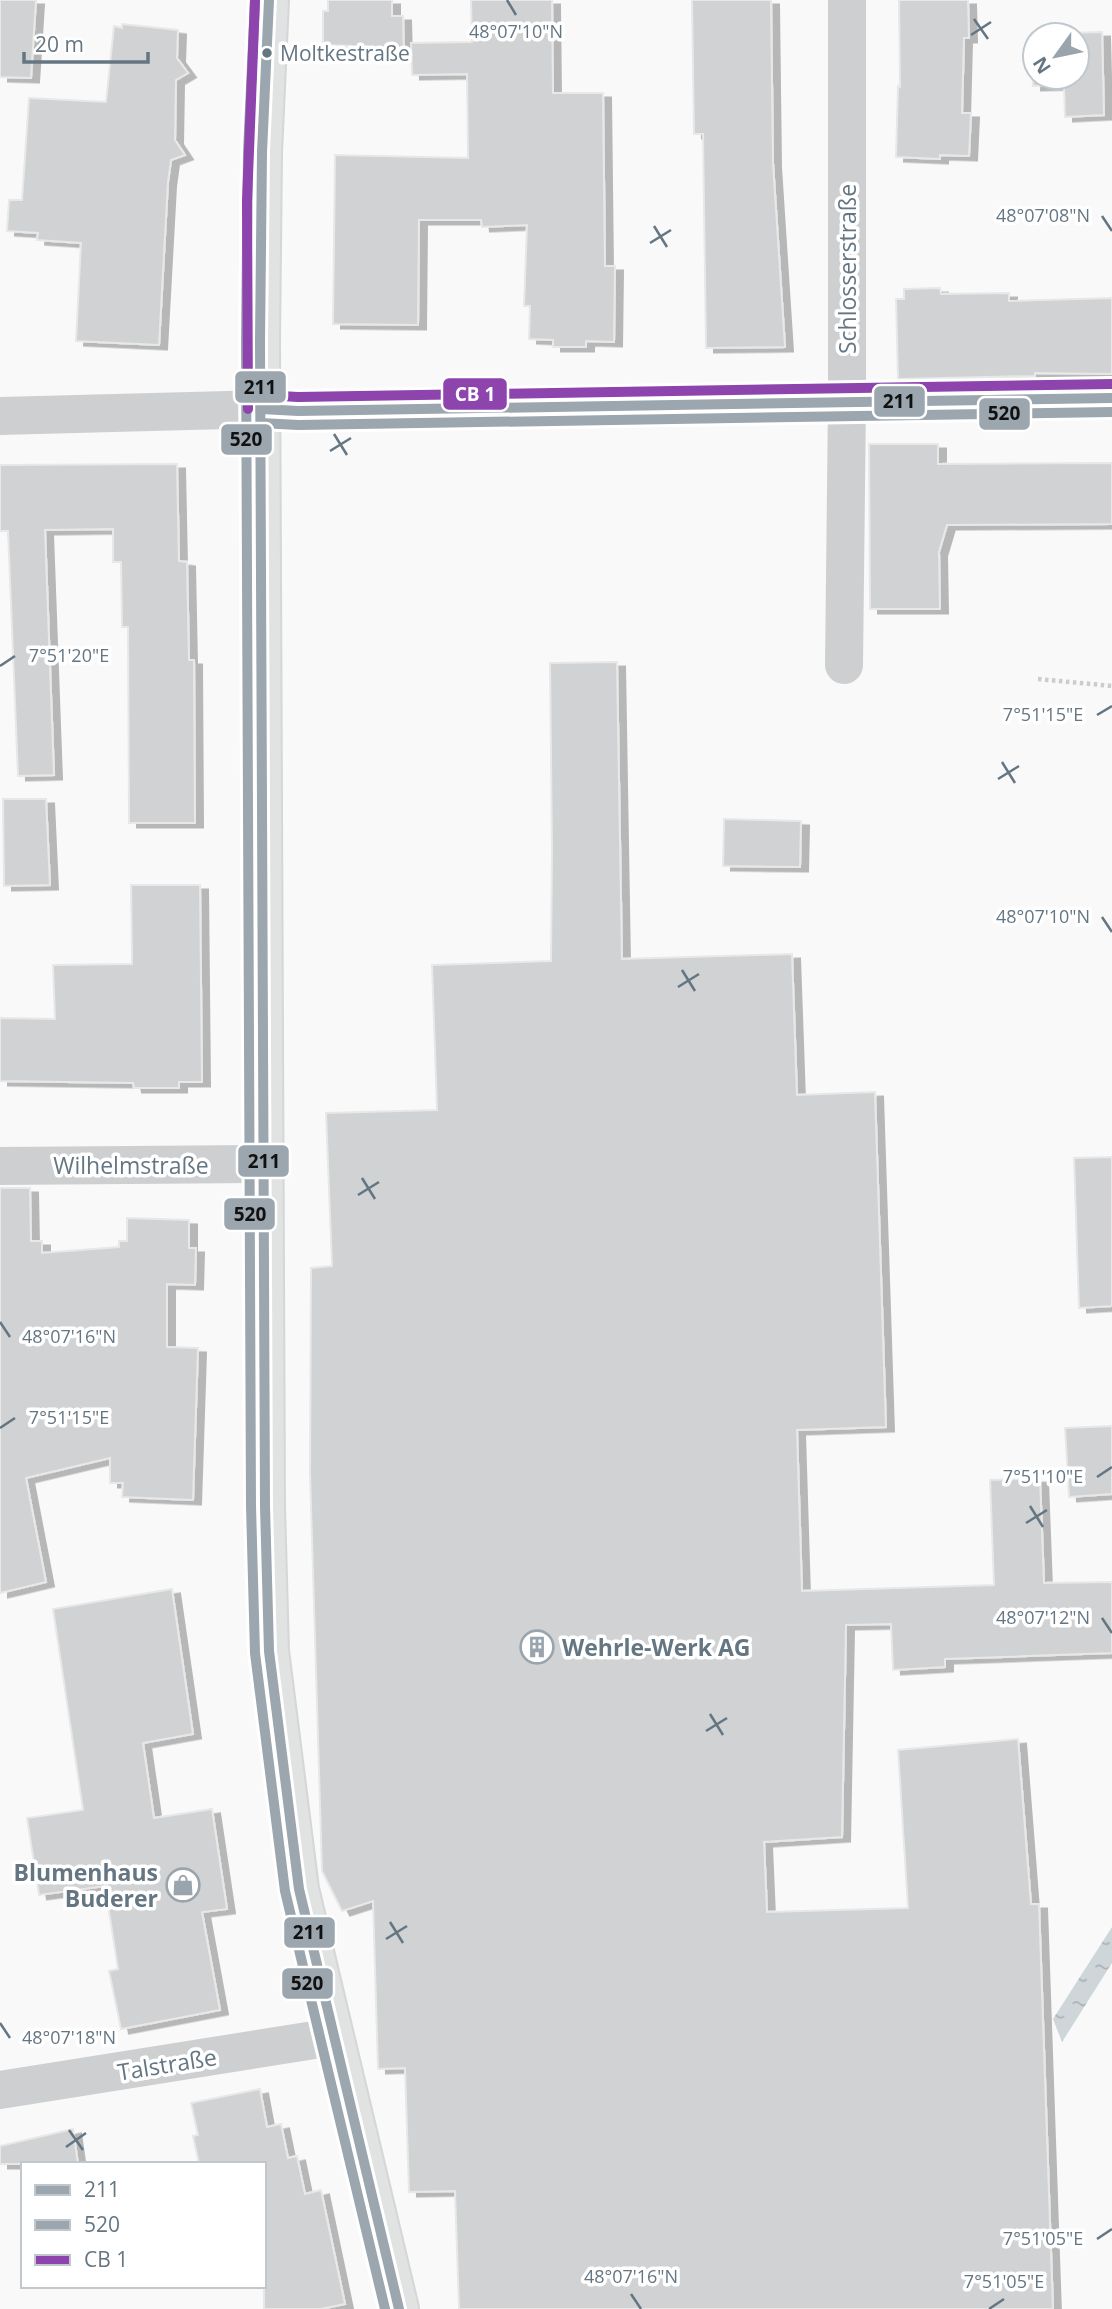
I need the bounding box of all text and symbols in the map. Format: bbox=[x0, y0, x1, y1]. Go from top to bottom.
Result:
text: 48°07'10"N bbox=[469, 19, 563, 43]
scale bar bbox=[24, 21, 149, 65]
north arrow bbox=[1021, 21, 1091, 91]
text: 20 m bbox=[35, 30, 84, 58]
place label: Moltkestraße bbox=[280, 39, 410, 67]
marker: Moltkestraße bbox=[260, 46, 274, 60]
text: N bbox=[1027, 52, 1057, 79]
street label: Schlosserstraße bbox=[831, 184, 863, 354]
text: 48°07'08"N bbox=[996, 203, 1090, 227]
line badge: 211 bbox=[234, 370, 287, 404]
text: 211 bbox=[244, 374, 276, 400]
line badge: CB 1 bbox=[442, 377, 508, 411]
text: CB 1 bbox=[455, 381, 495, 407]
line badge: 211 bbox=[873, 385, 926, 418]
text: 211 bbox=[883, 388, 915, 414]
line badge: 520 bbox=[978, 397, 1031, 431]
text: 520 bbox=[988, 400, 1020, 426]
line badge: 520 bbox=[220, 423, 273, 456]
text: 520 bbox=[230, 426, 262, 452]
text: 7°51'20"E bbox=[29, 643, 109, 667]
text: 7°51'15"E bbox=[1003, 702, 1083, 726]
text: 48°07'10"N bbox=[996, 904, 1090, 928]
line badge: 211 bbox=[237, 1144, 290, 1178]
text: 211 bbox=[248, 1148, 280, 1174]
street label: Wilhelmstraße bbox=[53, 1149, 209, 1181]
line badge: 520 bbox=[223, 1197, 276, 1231]
text: 520 bbox=[234, 1201, 266, 1227]
text: 48°07'16"N bbox=[22, 1324, 116, 1348]
text: 7°51'15"E bbox=[29, 1405, 109, 1429]
text: 7°51'10"E bbox=[1003, 1464, 1083, 1488]
text: 48°07'12"N bbox=[996, 1605, 1090, 1629]
building icon: Wehrle-Werk AG bbox=[518, 1628, 556, 1666]
place label: Wehrle-Werk AG bbox=[562, 1631, 750, 1663]
place label: Blumenhaus Buderer bbox=[14, 1856, 158, 1914]
shop icon: Blumenhaus Buderer bbox=[164, 1866, 202, 1904]
line badge: 211 bbox=[283, 1916, 336, 1949]
text: 211 bbox=[293, 1919, 325, 1945]
line badge: 520 bbox=[281, 1967, 334, 2000]
text: 520 bbox=[291, 1970, 323, 1996]
text: 48°07'18"N bbox=[22, 2025, 116, 2049]
street label: Talstraße bbox=[115, 2040, 219, 2088]
legend bbox=[21, 2162, 266, 2288]
text: 211 bbox=[84, 2175, 120, 2203]
text: 520 bbox=[84, 2210, 120, 2238]
text: 7°51'05"E bbox=[1003, 2226, 1083, 2250]
text: CB 1 bbox=[84, 2245, 128, 2273]
text: 48°07'16"N bbox=[584, 2264, 678, 2288]
text: 7°51'05"E bbox=[964, 2269, 1044, 2293]

